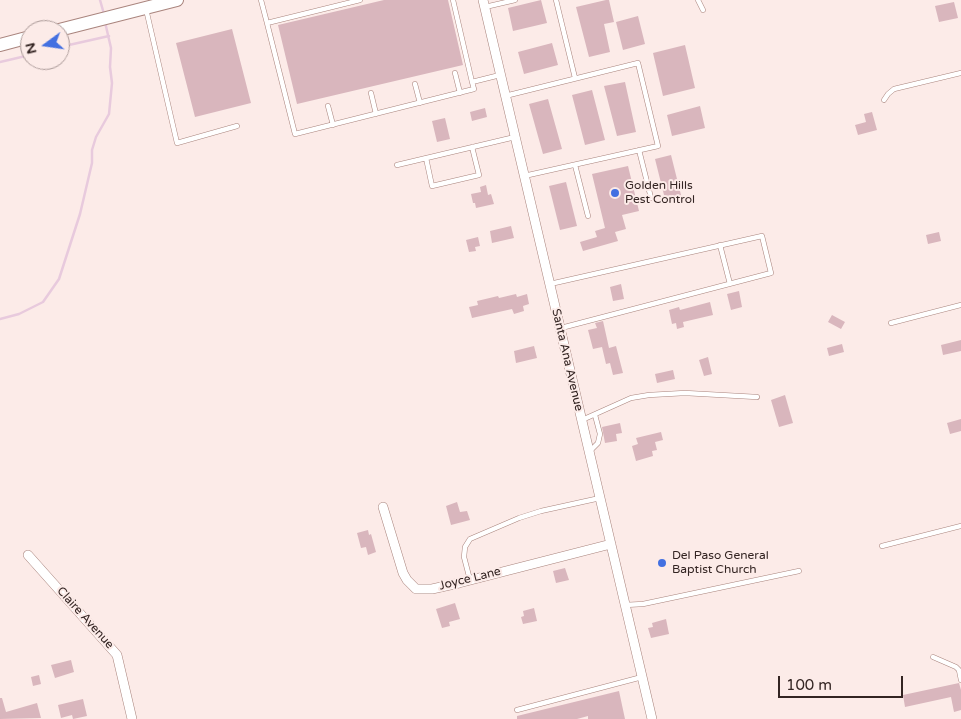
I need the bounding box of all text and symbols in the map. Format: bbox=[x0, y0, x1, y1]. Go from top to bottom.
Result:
north arrow bbox=[20, 20, 70, 70]
text: N bbox=[21, 41, 41, 56]
place label: Golden Hills Pest Control bbox=[625, 179, 695, 207]
marker: Golden Hills Pest Control bbox=[609, 187, 621, 199]
street label: Santa Ana Avenue bbox=[548, 307, 586, 413]
place label: Del Paso General Baptist Church bbox=[672, 549, 769, 577]
marker: Del Paso General Baptist Church bbox=[656, 557, 668, 569]
street label: Joyce Lane bbox=[438, 564, 502, 594]
street label: Claire Avenue bbox=[53, 584, 117, 652]
scale bar bbox=[781, 666, 906, 698]
text: 100 m bbox=[786, 676, 832, 694]

